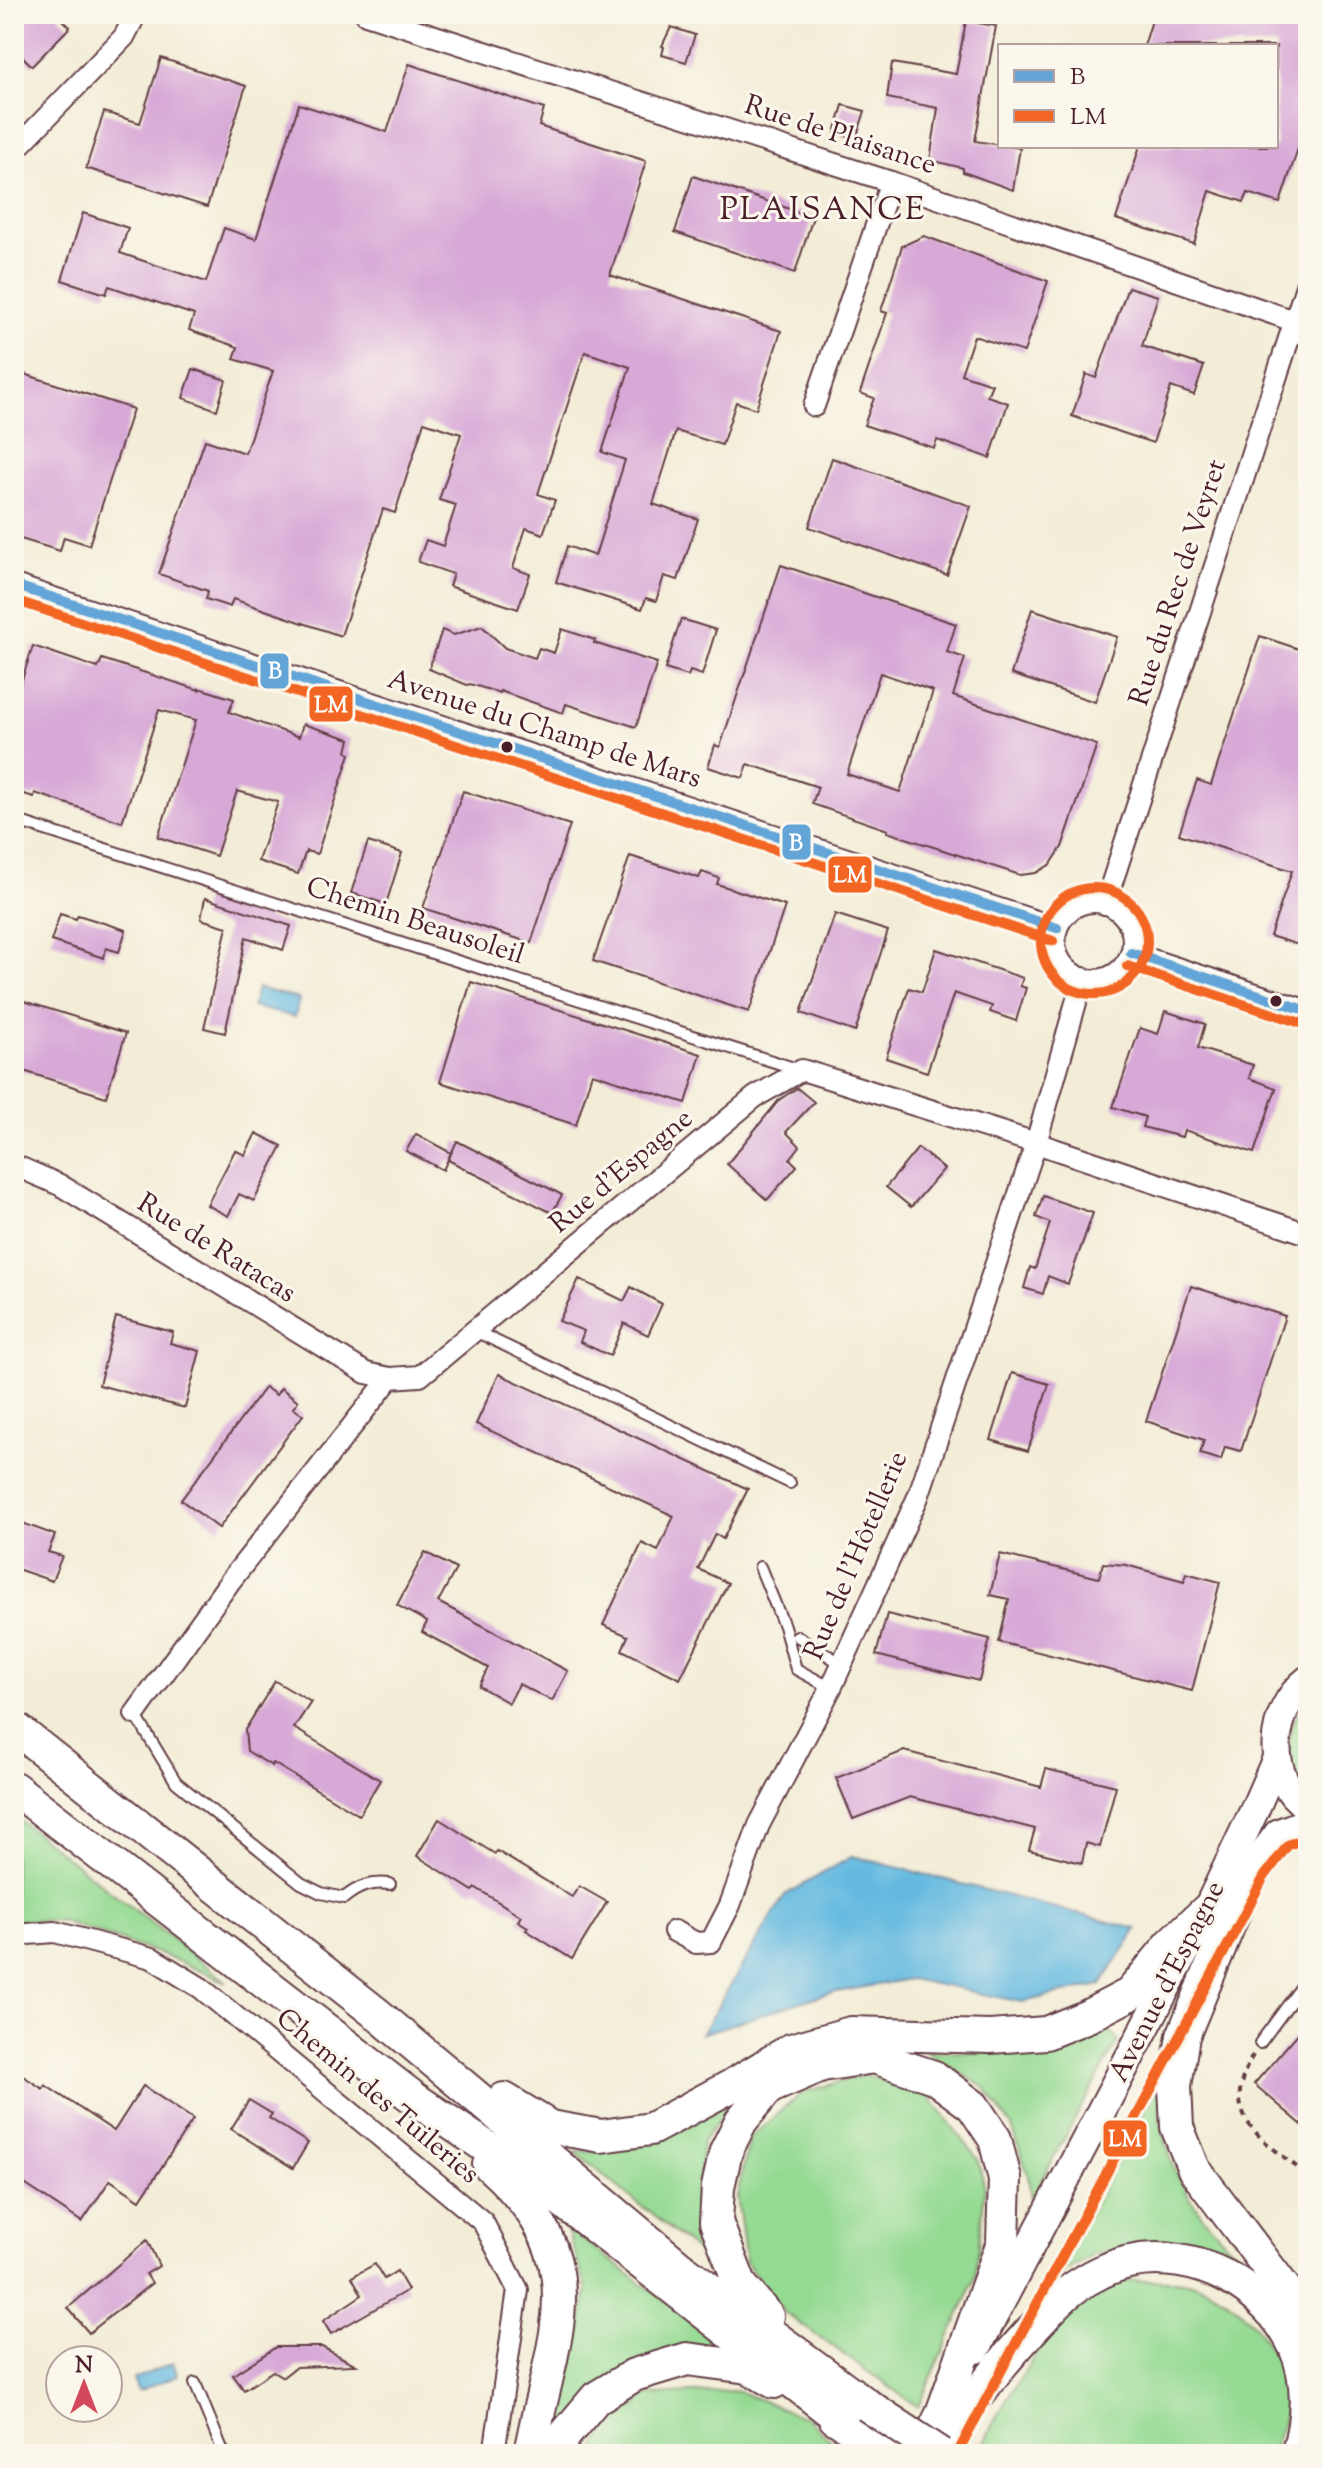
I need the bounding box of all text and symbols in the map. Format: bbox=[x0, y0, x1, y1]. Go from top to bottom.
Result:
legend bbox=[998, 44, 1278, 148]
text: B bbox=[1070, 61, 1085, 95]
street label: Rue de Plaisance bbox=[739, 86, 941, 186]
text: LM bbox=[1070, 101, 1107, 135]
district label: PLAISANCE bbox=[720, 188, 926, 234]
street label: Rue du Rec de Veyret bbox=[1120, 454, 1238, 711]
line badge: B bbox=[259, 652, 290, 690]
text: B bbox=[268, 657, 282, 689]
street label: Avenue du Champ de Mars bbox=[382, 660, 706, 800]
line badge: LM bbox=[308, 685, 354, 723]
text: LM bbox=[314, 691, 349, 723]
unlabelled marker bbox=[499, 739, 515, 755]
line badge: B bbox=[781, 823, 812, 861]
text: B bbox=[789, 829, 803, 861]
line badge: LM bbox=[827, 855, 873, 894]
text: LM bbox=[833, 861, 868, 893]
street label: Chemin Beausoleil bbox=[301, 868, 529, 976]
unlabelled marker bbox=[1268, 993, 1284, 1009]
street label: Rue d'Espagne bbox=[542, 1100, 702, 1244]
street label: Rue de Ratacas bbox=[129, 1184, 303, 1314]
street label: Rue de l'Hôtellerie bbox=[795, 1445, 919, 1667]
street label: Avenue d'Espagne bbox=[1100, 1874, 1236, 2090]
street label: Chemin des Tuileries bbox=[266, 2000, 488, 2194]
line badge: LM bbox=[1102, 2119, 1148, 2158]
text: LM bbox=[1108, 2125, 1143, 2157]
north arrow bbox=[44, 2344, 124, 2424]
text: N bbox=[75, 2351, 93, 2383]

